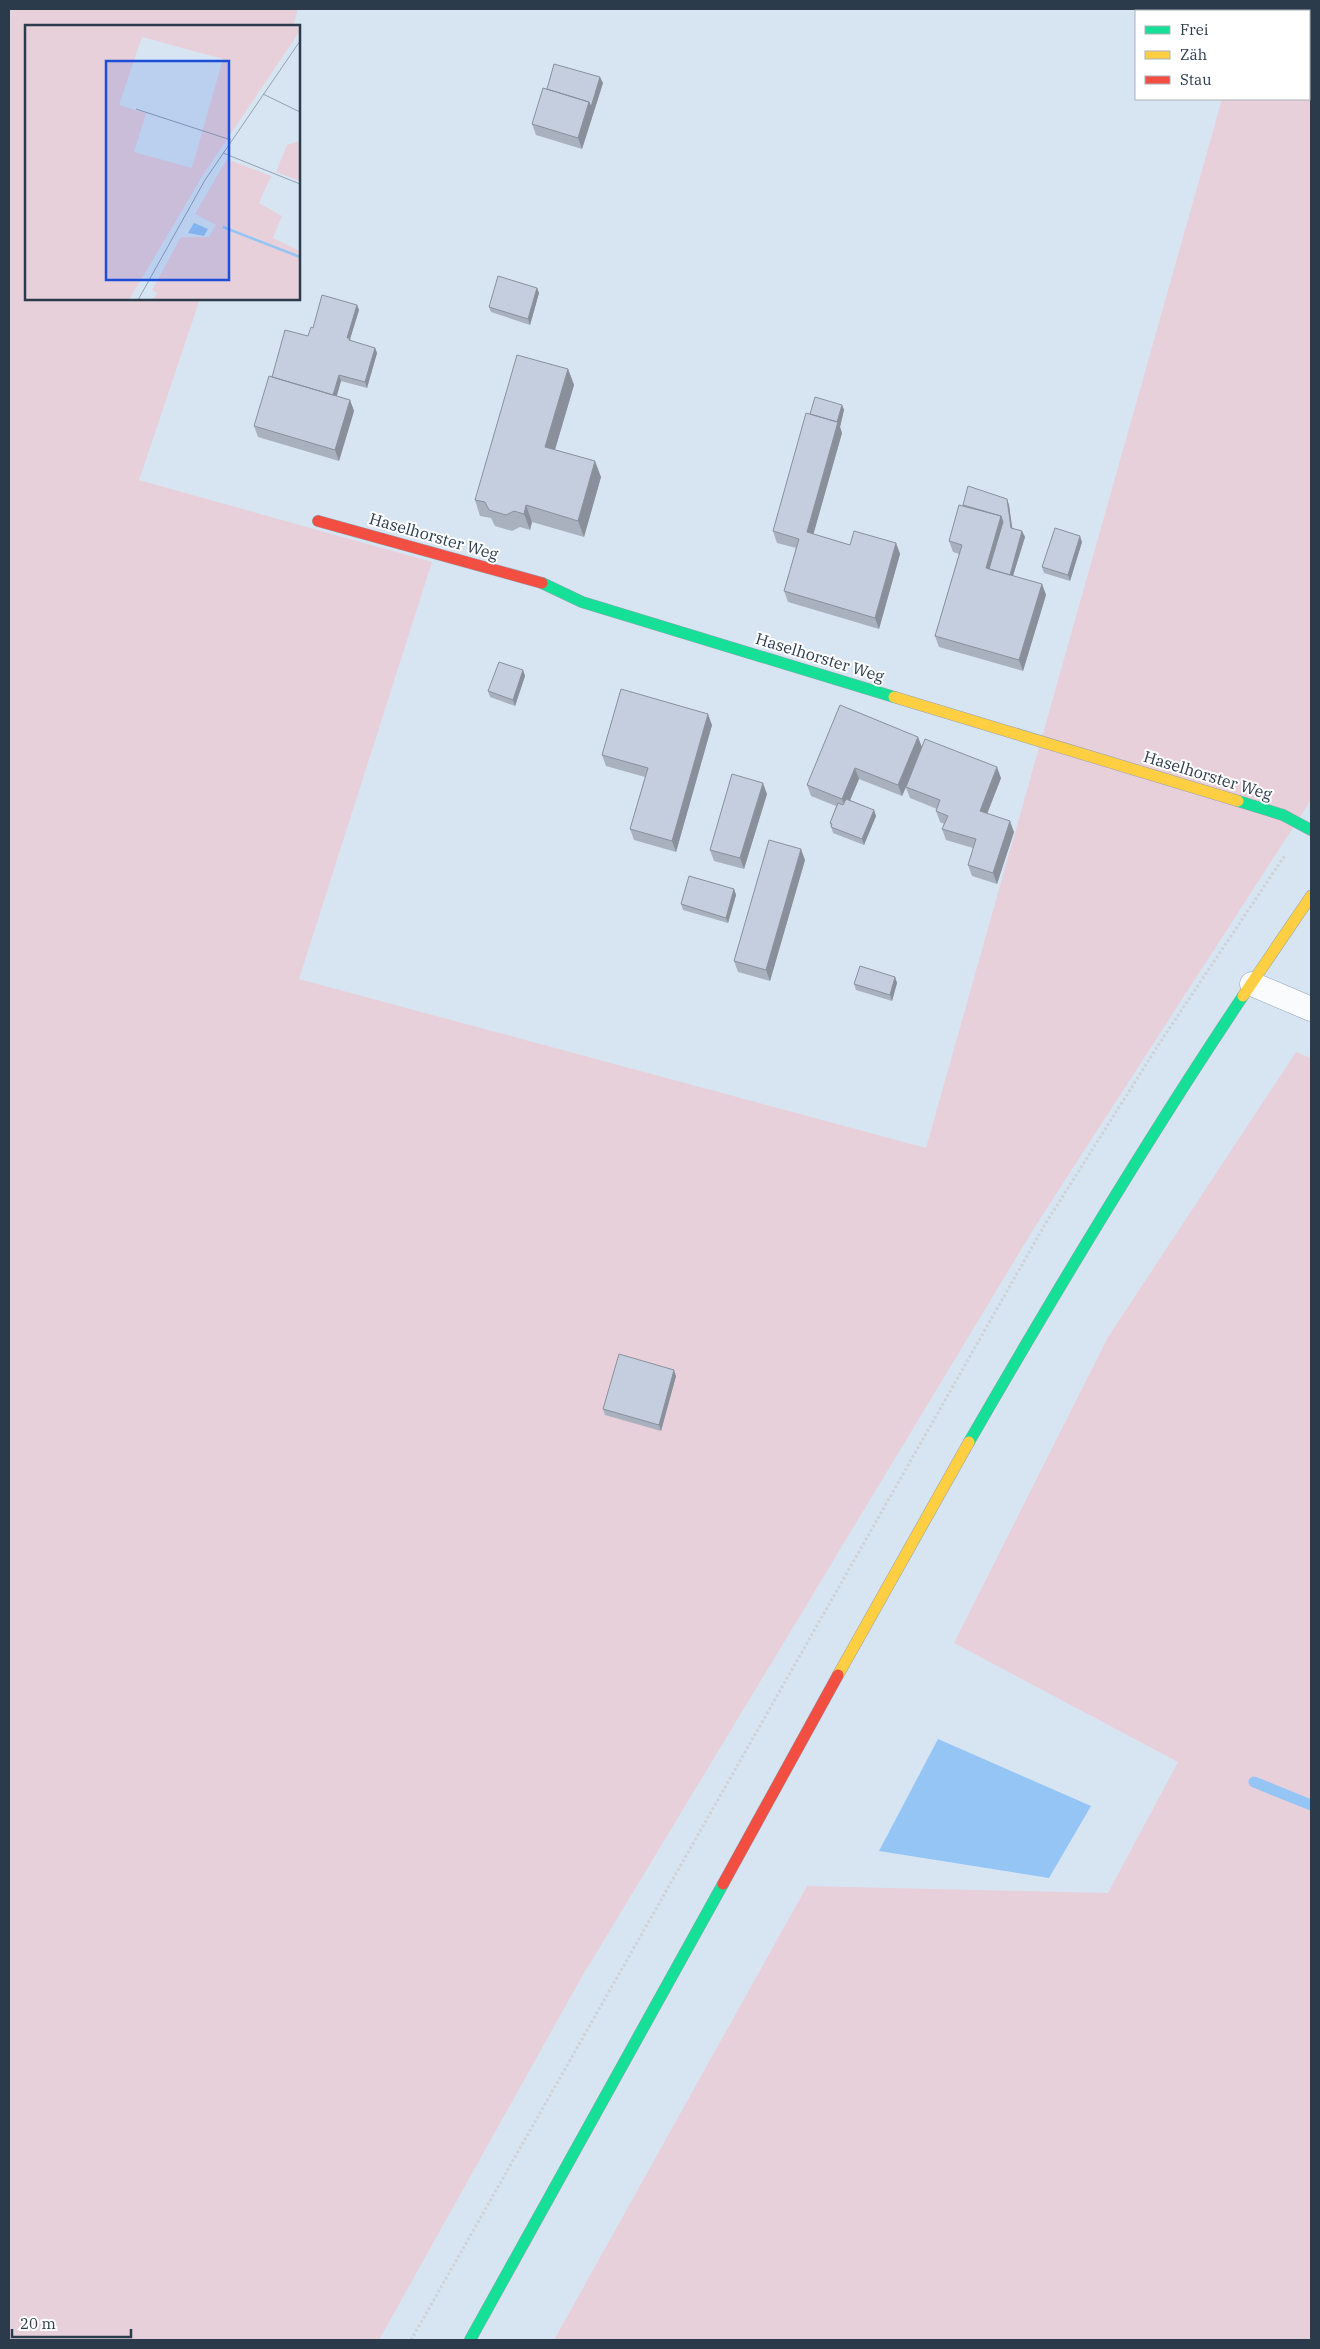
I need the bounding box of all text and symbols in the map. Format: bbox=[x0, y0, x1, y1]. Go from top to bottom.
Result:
legend bbox=[1135, 10, 1310, 100]
text: Frei bbox=[1180, 20, 1209, 39]
inset map bbox=[25, 25, 300, 300]
text: Zäh bbox=[1180, 45, 1207, 64]
text: Stau bbox=[1180, 70, 1212, 89]
street label: Haselhorster Weg bbox=[367, 508, 501, 564]
street label: Haselhorster Weg bbox=[753, 628, 887, 686]
street label: Haselhorster Weg bbox=[1141, 746, 1275, 804]
scale bar bbox=[12, 2306, 131, 2338]
text: 20 m bbox=[20, 2314, 56, 2333]

